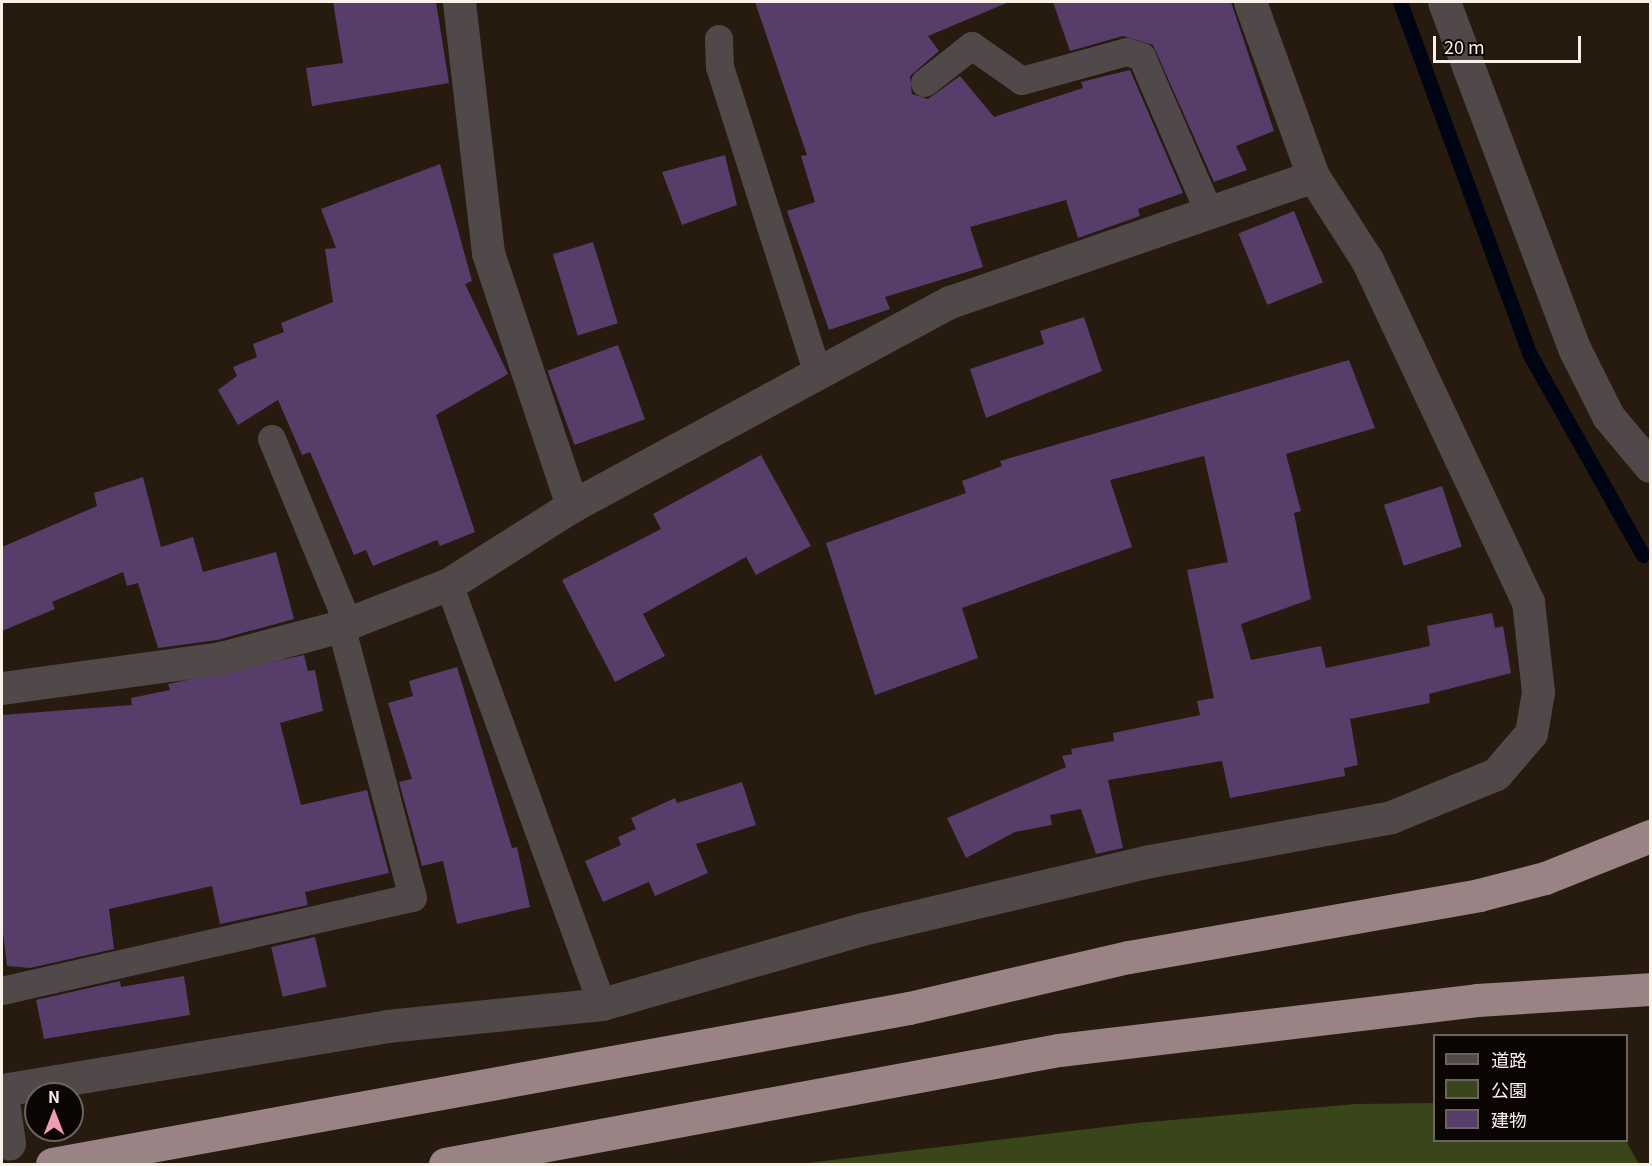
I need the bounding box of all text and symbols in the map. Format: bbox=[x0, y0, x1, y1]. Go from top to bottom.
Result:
scale bar bbox=[1436, 24, 1584, 62]
text: 20 m bbox=[1444, 33, 1485, 59]
legend bbox=[1433, 1034, 1628, 1142]
text: 道路 bbox=[1491, 1046, 1527, 1072]
text: 公園 bbox=[1491, 1076, 1527, 1102]
north arrow bbox=[24, 1082, 84, 1142]
text: N bbox=[48, 1084, 60, 1108]
text: 建物 bbox=[1491, 1106, 1527, 1132]

